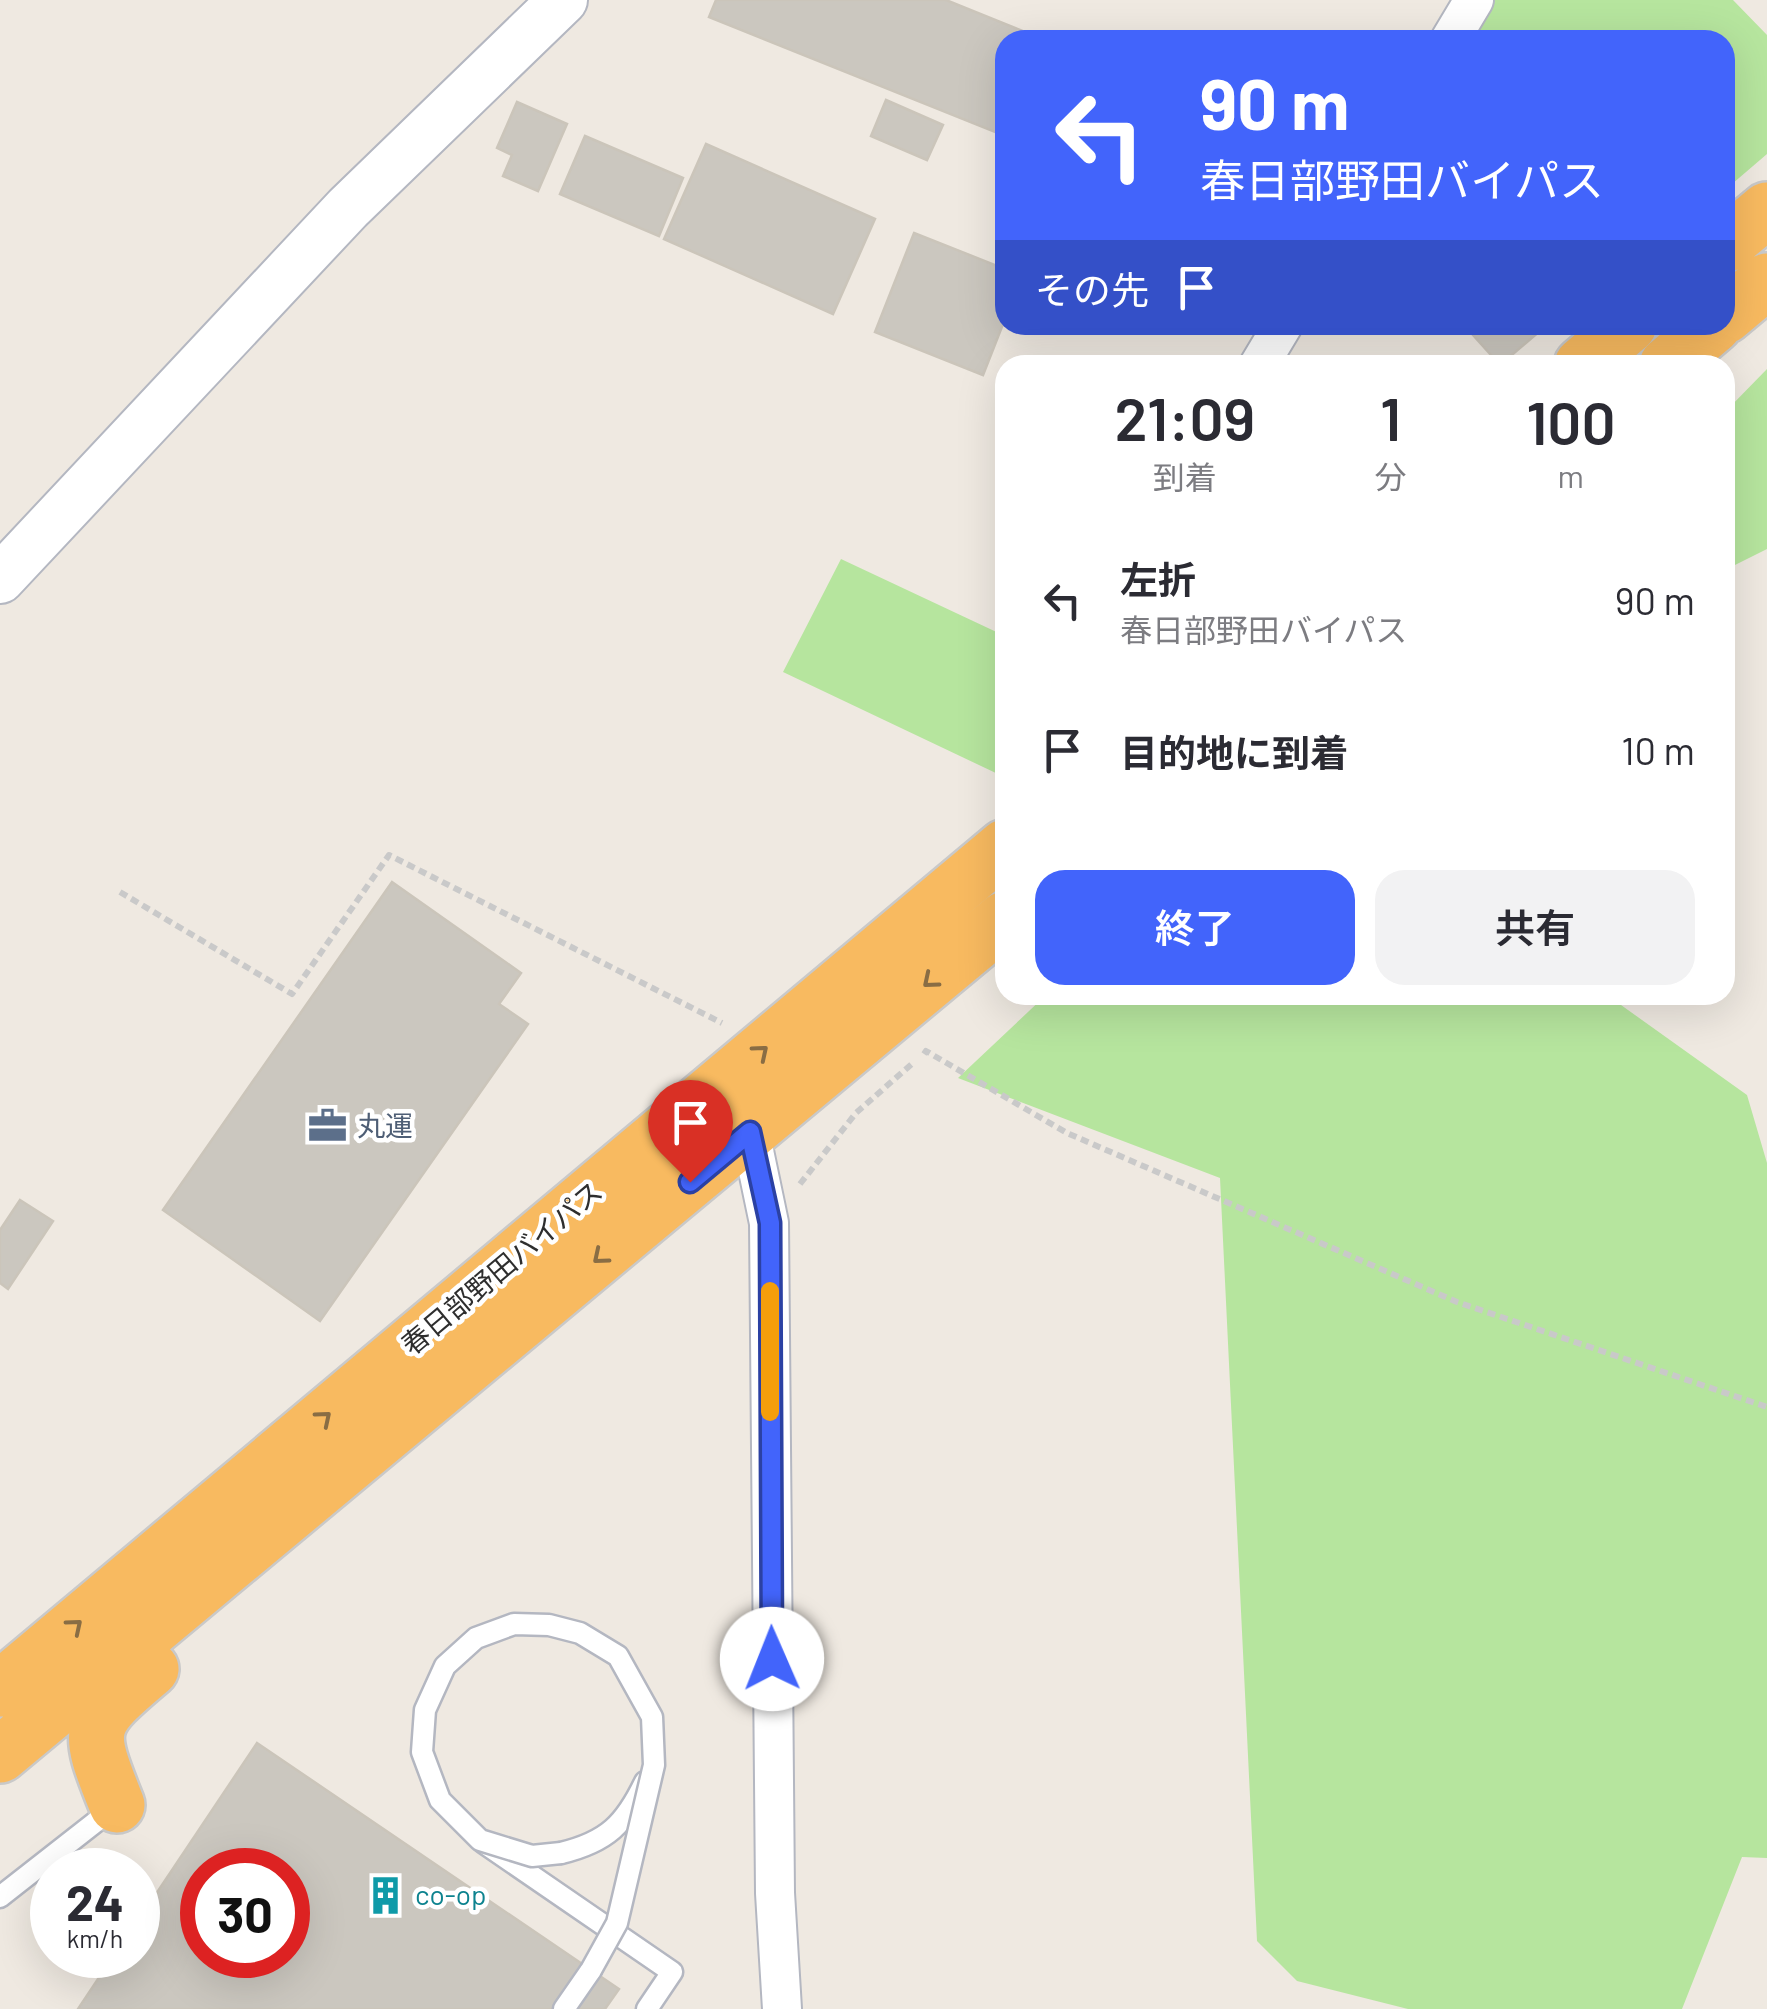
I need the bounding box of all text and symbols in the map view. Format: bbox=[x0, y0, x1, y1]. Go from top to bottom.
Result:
text: 90 m bbox=[1200, 60, 1350, 144]
icon: left bbox=[1035, 70, 1165, 200]
text: 春日部野田バイパス bbox=[1200, 152, 1604, 206]
icon: arrive bbox=[1169, 260, 1224, 315]
text: その先 bbox=[1035, 266, 1149, 312]
text: 21:09 bbox=[1114, 381, 1255, 453]
text: 1 bbox=[1380, 381, 1401, 453]
text: 100 bbox=[1526, 385, 1616, 457]
text: m bbox=[1558, 456, 1584, 494]
text: 到着 bbox=[1153, 457, 1217, 495]
text: 分 bbox=[1375, 457, 1407, 495]
text: 左折 bbox=[1120, 556, 1196, 602]
icon: left bbox=[1035, 573, 1090, 628]
text: 90 m bbox=[1615, 577, 1695, 623]
text: 春日部野田バイパス bbox=[1120, 610, 1407, 648]
icon: arrive bbox=[1035, 723, 1090, 778]
text: 10 m bbox=[1621, 727, 1695, 773]
text: 目的地に到着 bbox=[1120, 729, 1348, 775]
button: 終了 bbox=[1035, 870, 1355, 985]
button: 共有 bbox=[1375, 870, 1695, 985]
one-way arrow bbox=[924, 969, 942, 987]
one-way arrow bbox=[749, 1045, 768, 1063]
pin bbox=[648, 1080, 733, 1183]
icon: arrive bbox=[663, 1095, 718, 1150]
office icon: 丸運 bbox=[306, 1105, 348, 1147]
place label: 丸運 bbox=[357, 1108, 413, 1142]
street label: 春日部野田バイパス bbox=[394, 1173, 609, 1361]
one-way arrow bbox=[593, 1245, 611, 1263]
one-way arrow bbox=[312, 1411, 331, 1429]
position arrow bbox=[720, 1607, 824, 1711]
one-way arrow bbox=[63, 1620, 81, 1638]
speed limit sign: 30 bbox=[180, 1848, 310, 1978]
text: 24 bbox=[66, 1871, 124, 1931]
building icon: co-op bbox=[364, 1874, 406, 1916]
place label: co-op bbox=[415, 1877, 486, 1911]
text: km/h bbox=[67, 1923, 123, 1953]

